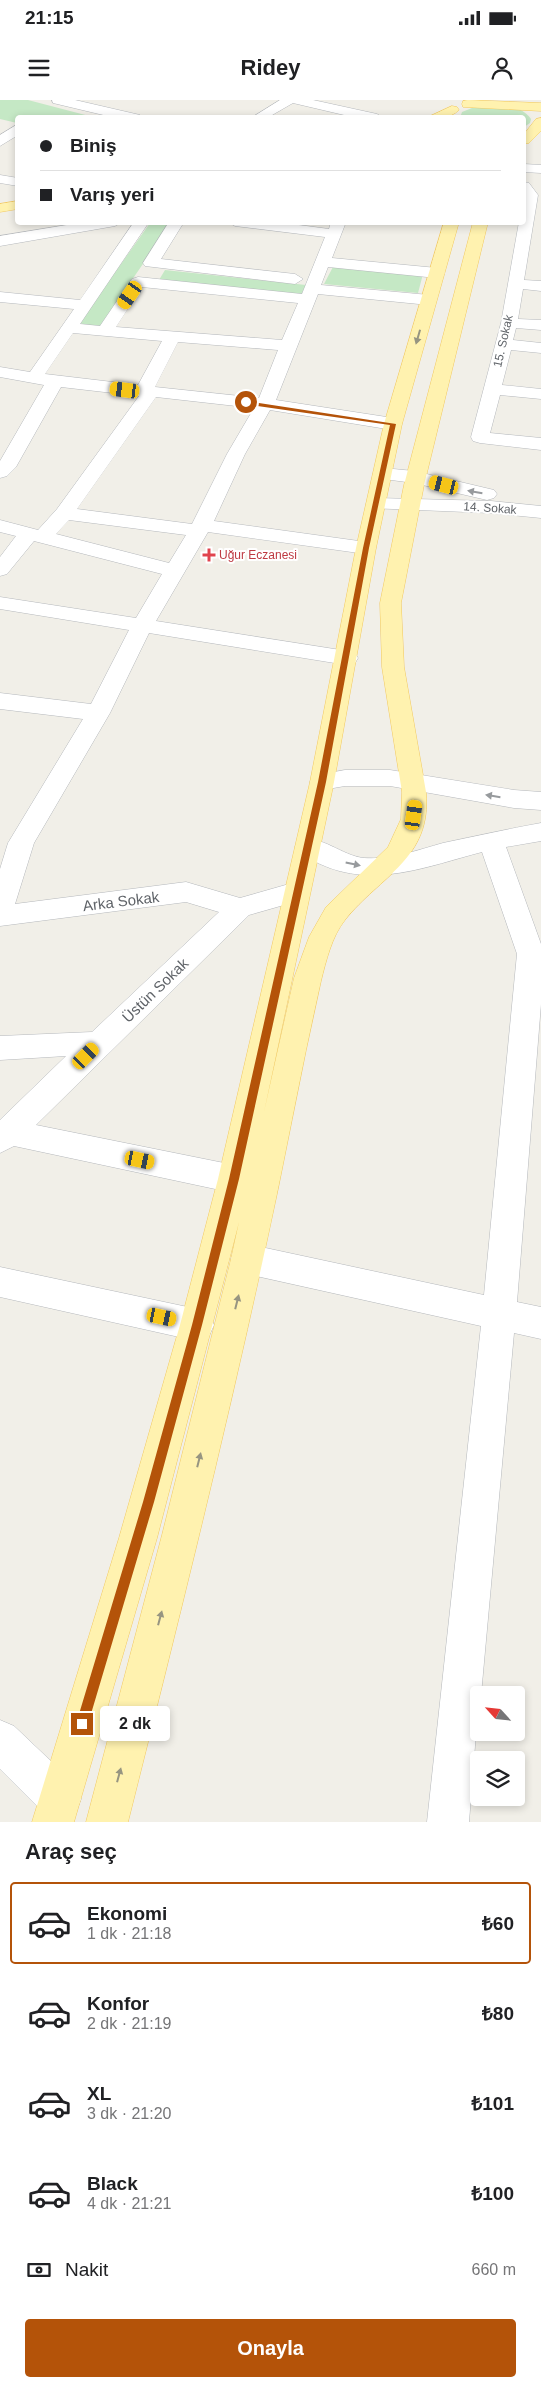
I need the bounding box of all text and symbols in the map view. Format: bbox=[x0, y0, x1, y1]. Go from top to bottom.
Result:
text: 21:15 bbox=[25, 7, 74, 28]
icon: menu bbox=[25, 54, 53, 82]
icon: person bbox=[488, 54, 516, 82]
text: Ridey bbox=[241, 55, 300, 80]
text: Biniş bbox=[70, 135, 116, 156]
text: Varış yeri bbox=[70, 184, 155, 205]
car bbox=[115, 278, 144, 312]
street label: 15. Sokak bbox=[490, 312, 516, 369]
one-way arrow bbox=[414, 329, 422, 344]
car bbox=[109, 381, 140, 399]
route start bbox=[235, 391, 257, 413]
car bbox=[427, 474, 460, 496]
one-way arrow bbox=[467, 487, 483, 495]
street label: 14. Sokak bbox=[463, 499, 518, 517]
place label: Uğur Eczanesi bbox=[219, 548, 297, 562]
marker: Uğur Eczanesi bbox=[203, 549, 215, 561]
one-way arrow bbox=[484, 791, 500, 799]
car bbox=[404, 799, 423, 831]
one-way arrow bbox=[345, 861, 361, 869]
street label: Arka Sokak bbox=[82, 888, 161, 914]
street label: Üstün Sokak bbox=[119, 954, 192, 1026]
car bbox=[70, 1040, 101, 1072]
car bbox=[123, 1150, 156, 1170]
one-way arrow bbox=[233, 1294, 241, 1309]
car bbox=[145, 1307, 178, 1327]
one-way arrow bbox=[195, 1452, 203, 1467]
one-way arrow bbox=[156, 1610, 164, 1625]
north arrow bbox=[470, 1686, 525, 1741]
map controls bbox=[470, 1686, 525, 1806]
callout: 2 dk bbox=[100, 1706, 170, 1742]
route end bbox=[71, 1713, 93, 1735]
text: 2 dk bbox=[119, 1715, 151, 1732]
button: layers bbox=[470, 1751, 525, 1806]
one-way arrow bbox=[115, 1767, 123, 1782]
text: Araç seç bbox=[25, 1839, 117, 1864]
icon: car bbox=[27, 1901, 72, 1946]
text: Ekonomi bbox=[87, 1903, 167, 1924]
text: ₺60 bbox=[482, 1913, 514, 1934]
text: 1 dk · 21:18 bbox=[87, 1925, 172, 1942]
icon: car bbox=[27, 1991, 72, 2036]
text: Konfor bbox=[87, 1993, 149, 2014]
text: ₺80 bbox=[482, 2003, 514, 2024]
text: 2 dk · 21:19 bbox=[87, 2015, 172, 2032]
icon: car bbox=[27, 2081, 72, 2126]
text: XL bbox=[87, 2083, 111, 2104]
text: ₺101 bbox=[471, 2093, 514, 2114]
text: 3 dk · 21:20 bbox=[87, 2105, 172, 2122]
icon: car bbox=[27, 2171, 72, 2216]
text: Black bbox=[87, 2173, 138, 2194]
text: ₺100 bbox=[471, 2183, 514, 2204]
text: 4 dk · 21:21 bbox=[87, 2195, 172, 2212]
icon: cash bbox=[25, 2256, 53, 2284]
text: Nakit bbox=[65, 2259, 108, 2280]
text: 660 m bbox=[472, 2261, 516, 2278]
button: Onayla bbox=[25, 2319, 516, 2377]

